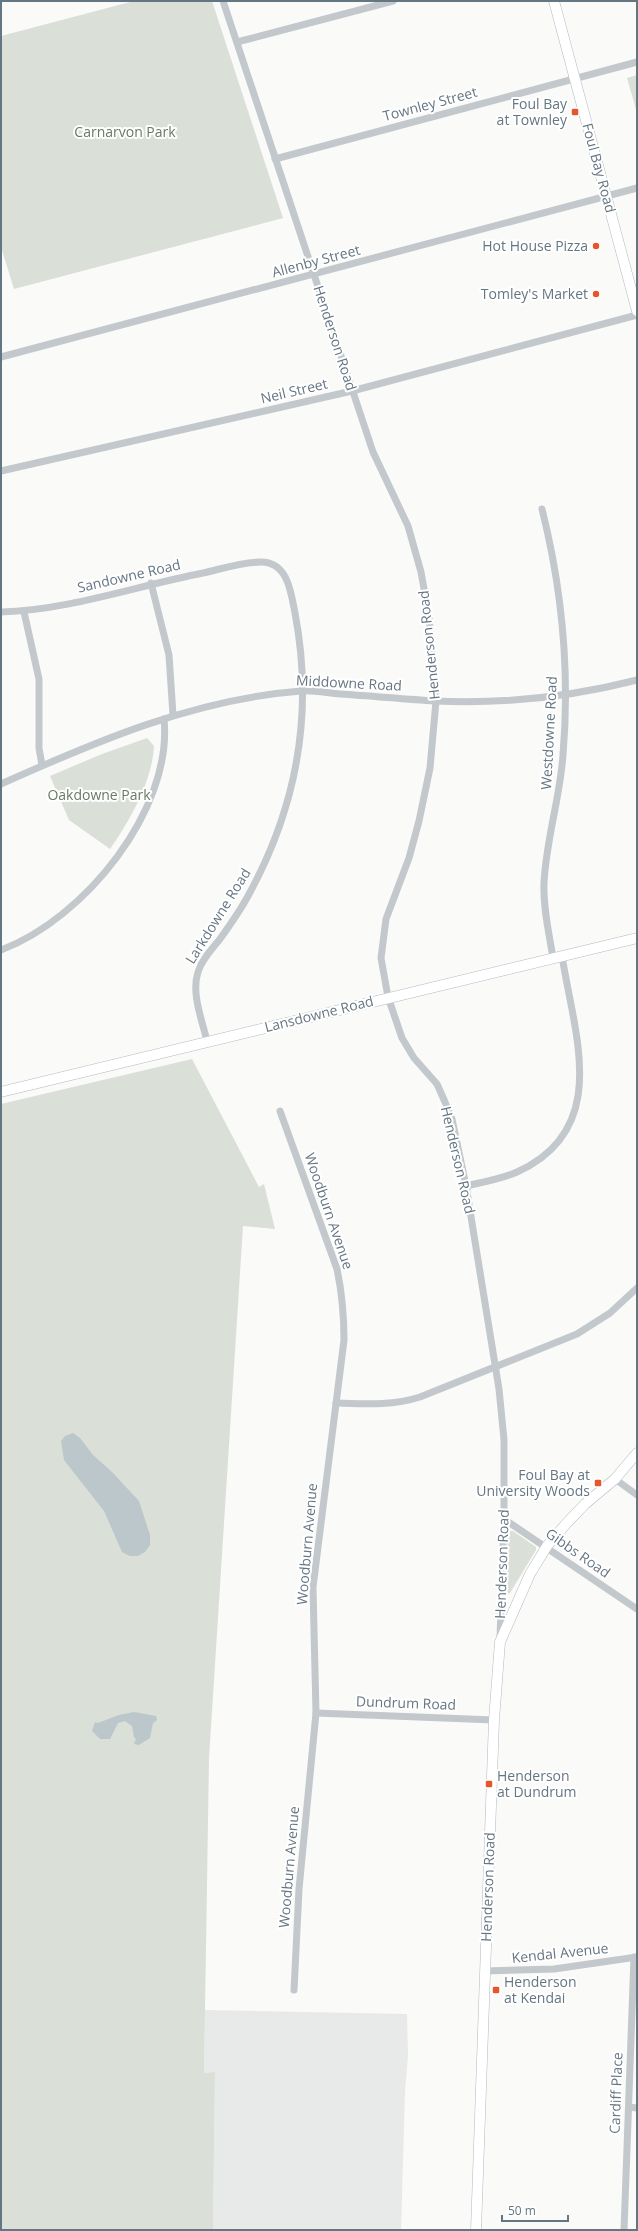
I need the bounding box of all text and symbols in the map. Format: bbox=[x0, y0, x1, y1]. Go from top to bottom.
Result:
street label: Townley Street bbox=[381, 82, 479, 125]
place label: Foul Bay at Townley bbox=[497, 94, 568, 129]
marker: Foul Bay at Townley bbox=[570, 107, 580, 117]
street label: Foul Bay Road bbox=[578, 121, 621, 215]
park label: Carnarvon Park bbox=[74, 122, 176, 141]
place label: Hot House Pizza bbox=[482, 236, 588, 255]
street label: Allenby Street bbox=[270, 240, 362, 281]
marker: Hot House Pizza bbox=[591, 241, 601, 251]
street label: Henderson Road bbox=[309, 283, 361, 393]
place label: Tomley's Market bbox=[481, 284, 588, 303]
marker: Tomley's Market bbox=[591, 289, 601, 299]
street label: Neil Street bbox=[259, 374, 329, 407]
street label: Sandowne Road bbox=[75, 554, 182, 597]
street label: Henderson Road bbox=[413, 590, 444, 701]
street label: Middowne Road bbox=[296, 670, 402, 695]
street label: Westdowne Road bbox=[536, 676, 561, 790]
park label: Oakdowne Park bbox=[47, 785, 151, 804]
street label: Larkdowne Road bbox=[181, 864, 255, 967]
street label: Lansdowne Road bbox=[262, 991, 375, 1036]
street label: Henderson Road bbox=[437, 1104, 480, 1215]
street label: Woodburn Avenue bbox=[301, 1150, 358, 1272]
place label: Foul Bay at University Woods bbox=[476, 1465, 590, 1500]
marker: Foul Bay at University Woods bbox=[593, 1478, 603, 1488]
street label: Woodburn Avenue bbox=[292, 1482, 321, 1606]
street label: Henderson Road bbox=[490, 1509, 513, 1619]
street label: Gibbs Road bbox=[542, 1523, 614, 1582]
street label: Dundrum Road bbox=[356, 1691, 456, 1714]
place label: Henderson at Dundrum bbox=[497, 1766, 577, 1801]
marker: Henderson at Dundrum bbox=[484, 1779, 494, 1789]
street label: Woodburn Avenue bbox=[274, 1805, 303, 1929]
street label: Henderson Road bbox=[476, 1832, 499, 1942]
street label: Kendal Avenue bbox=[511, 1938, 609, 1967]
place label: Henderson at Kendai bbox=[504, 1972, 577, 2007]
marker: Henderson at Kendai bbox=[491, 1985, 501, 1995]
street label: Cardiff Place bbox=[605, 2052, 626, 2134]
scale bar bbox=[502, 2197, 568, 2223]
text: 50 m bbox=[508, 2202, 536, 2219]

